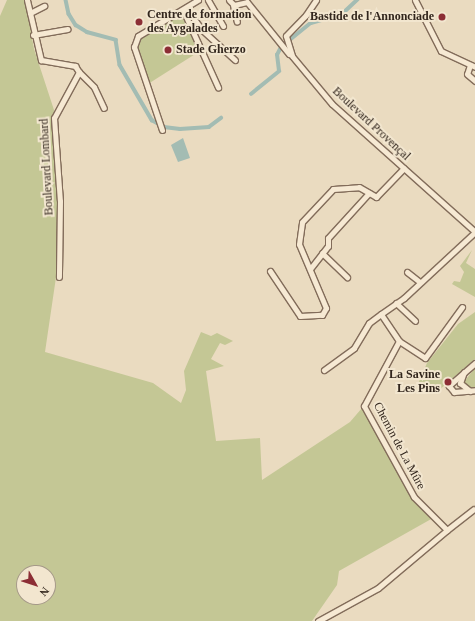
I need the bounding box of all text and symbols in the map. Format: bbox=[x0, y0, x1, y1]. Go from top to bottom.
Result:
place label: Centre de formation des Aygalades bbox=[147, 8, 251, 36]
place label: Bastide de l'Annonciade bbox=[310, 10, 434, 24]
marker: Bastide de l'Annonciade bbox=[437, 12, 447, 22]
marker: Centre de formation des Aygalades bbox=[134, 17, 144, 27]
place label: Stade Gherzo bbox=[176, 43, 246, 57]
marker: Stade Gherzo bbox=[163, 45, 173, 55]
street label: Boulevard Provençal bbox=[329, 84, 413, 164]
street label: Boulevard Lombard bbox=[37, 118, 57, 216]
place label: La Savine Les Pins bbox=[389, 368, 440, 396]
marker: La Savine Les Pins bbox=[443, 377, 453, 387]
street label: Chemin de La Mûre bbox=[370, 400, 428, 492]
north arrow bbox=[16, 565, 56, 605]
text: N bbox=[37, 585, 52, 599]

